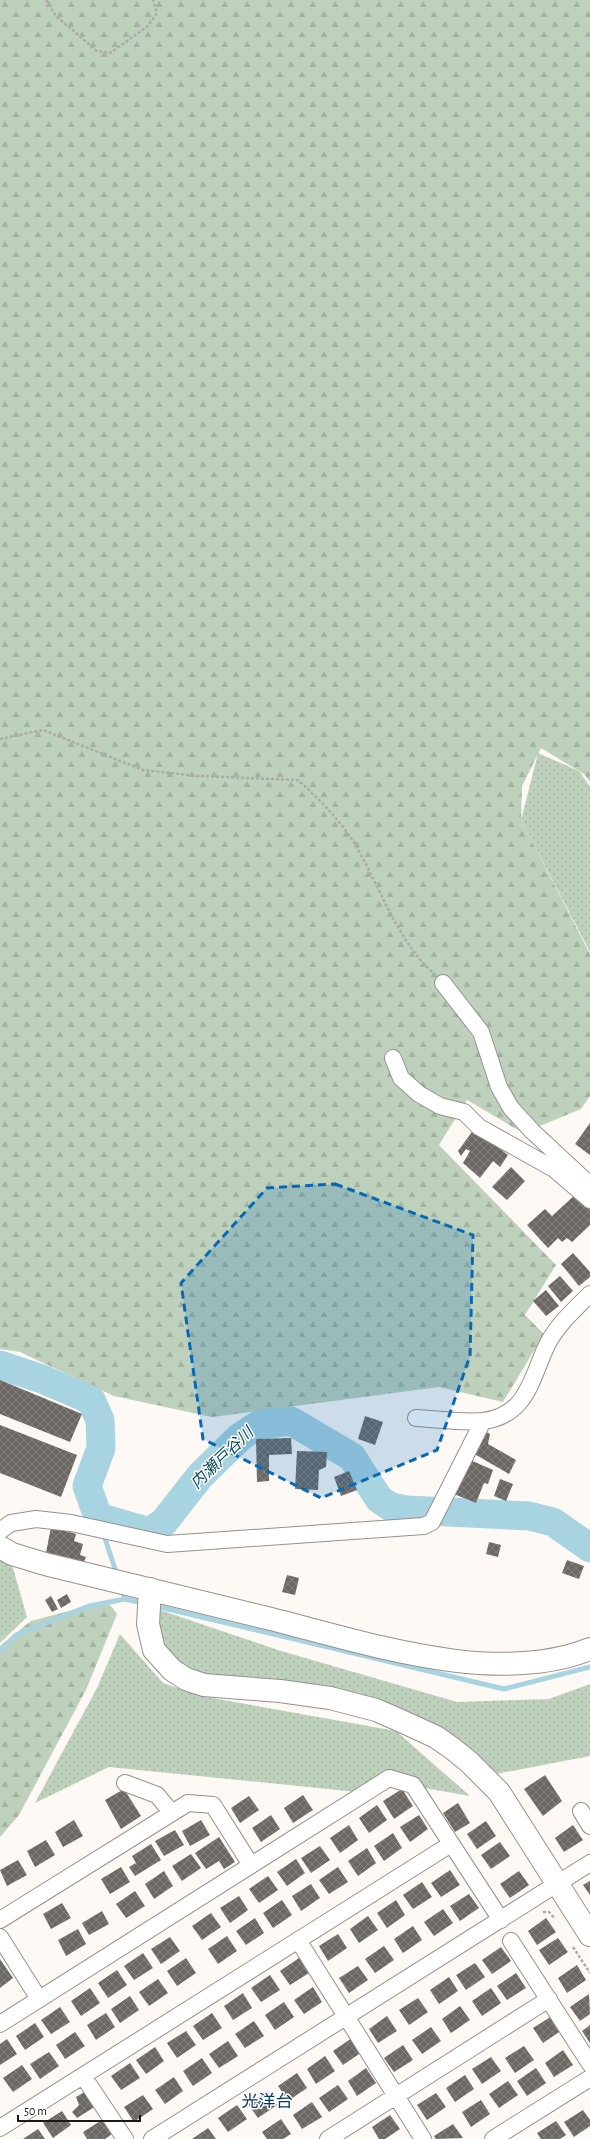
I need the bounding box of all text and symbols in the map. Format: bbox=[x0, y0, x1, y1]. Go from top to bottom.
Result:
water label: 内瀬戸谷川 bbox=[187, 1422, 258, 1492]
district label: 光洋台 bbox=[242, 2092, 293, 2110]
scale bar bbox=[18, 2097, 140, 2123]
text: 50 m bbox=[24, 2105, 47, 2117]

